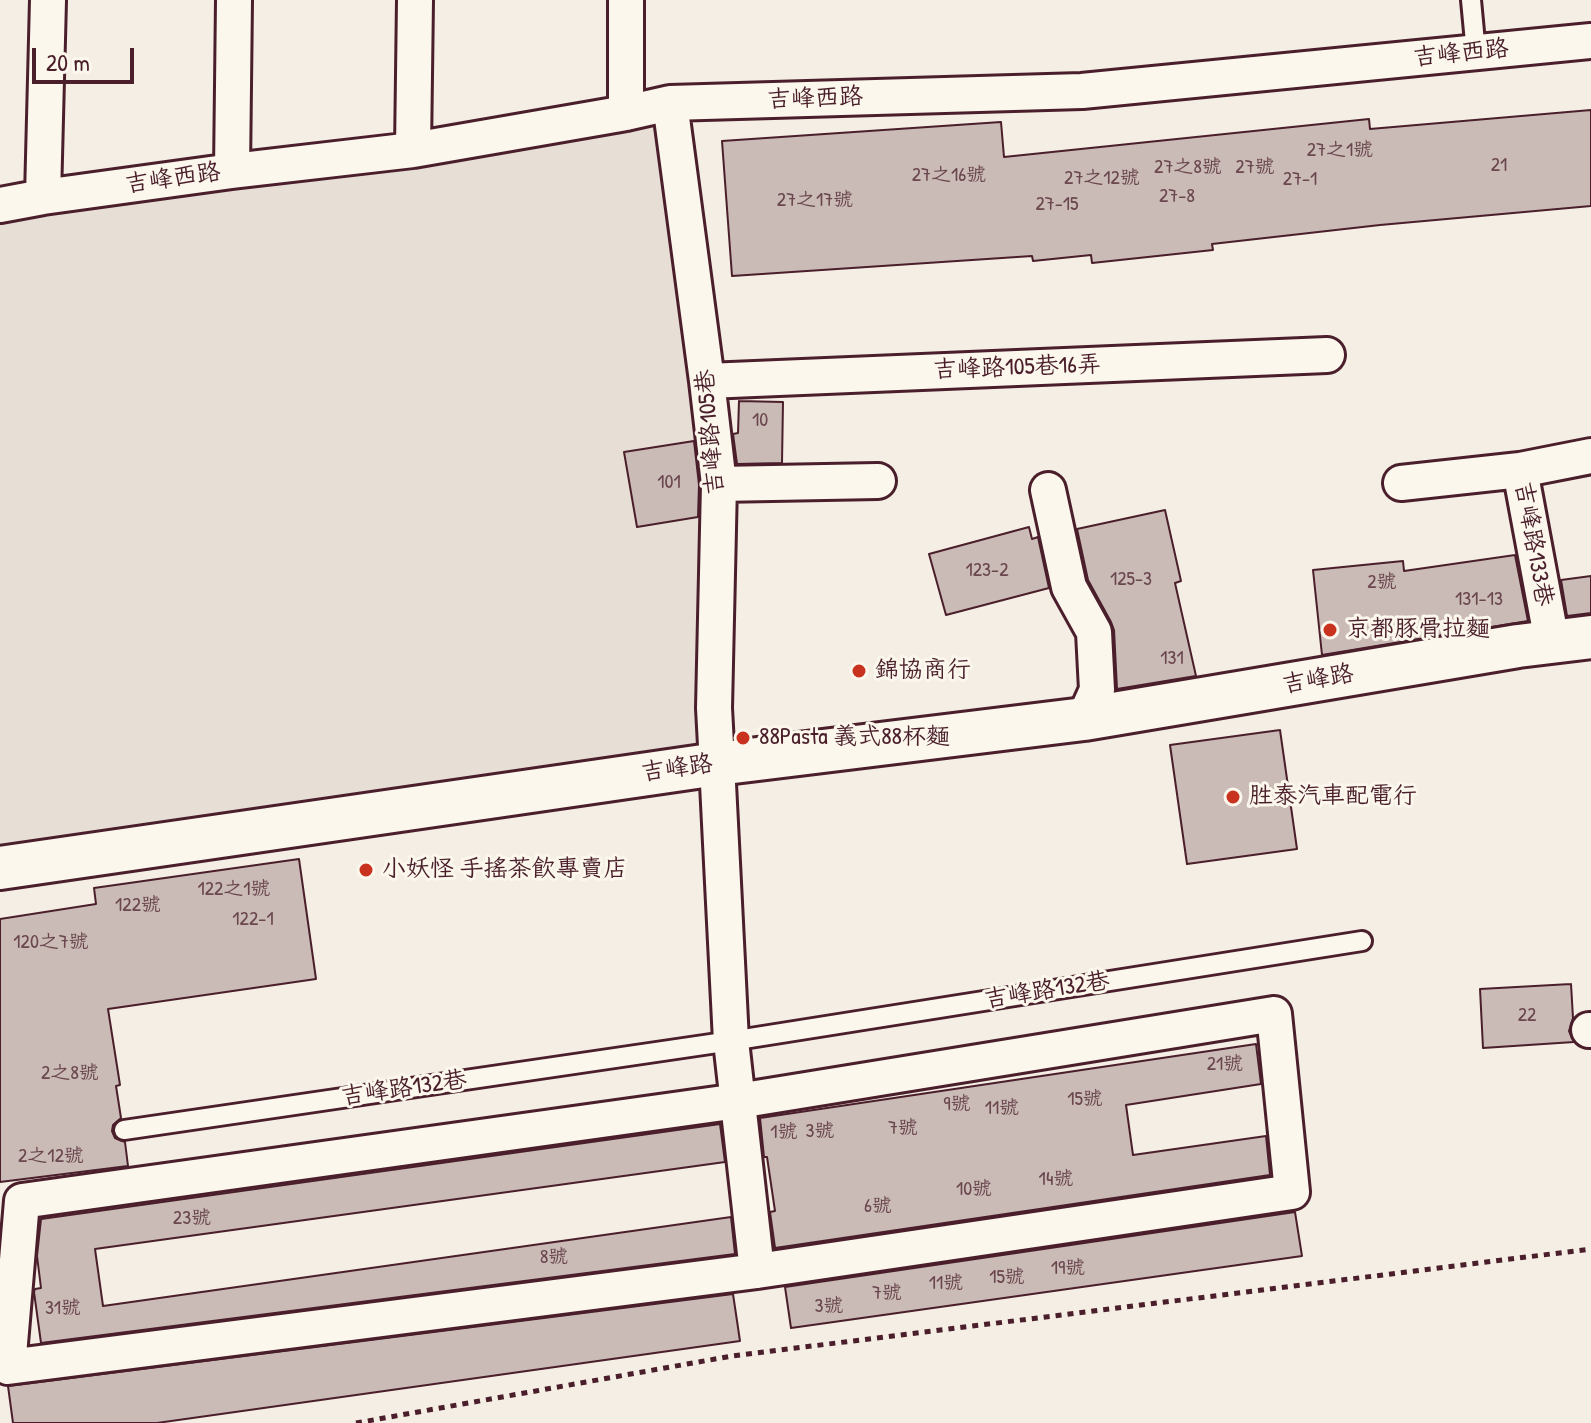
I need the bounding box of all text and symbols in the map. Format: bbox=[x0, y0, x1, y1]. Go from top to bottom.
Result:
scale bar bbox=[36, 32, 138, 82]
street label: 吉峰西路 bbox=[1412, 35, 1510, 73]
text: 20 m bbox=[46, 46, 90, 78]
street label: 吉峰西路 bbox=[767, 83, 863, 115]
house number: 27之1號 bbox=[1307, 139, 1373, 163]
house number: 21 bbox=[1491, 154, 1507, 178]
house number: 27之8號 bbox=[1154, 156, 1222, 180]
house number: 27號 bbox=[1235, 156, 1275, 180]
street label: 吉峰西路 bbox=[123, 158, 223, 200]
house number: 27之16號 bbox=[912, 164, 986, 188]
house number: 27之12號 bbox=[1064, 167, 1140, 191]
house number: 27-1 bbox=[1283, 168, 1317, 192]
house number: 27-8 bbox=[1159, 185, 1195, 209]
house number: 27之17號 bbox=[777, 189, 853, 213]
house number: 27-15 bbox=[1035, 193, 1079, 217]
street label: 吉峰路105巷16弄 bbox=[933, 351, 1101, 385]
street label: 吉峰路105巷 bbox=[691, 368, 731, 496]
house number: 10 bbox=[752, 409, 768, 433]
house number: 101 bbox=[657, 471, 681, 495]
street label: 吉峰路133巷 bbox=[1508, 479, 1558, 609]
house number: 123-2 bbox=[965, 559, 1009, 583]
house number: 125-3 bbox=[1110, 568, 1152, 592]
house number: 2號 bbox=[1367, 571, 1397, 595]
house number: 131-13 bbox=[1455, 588, 1503, 612]
place label: 京都豚骨拉麵 bbox=[1346, 616, 1490, 644]
marker: 京都豚骨拉麵 bbox=[1321, 621, 1339, 639]
house number: 131 bbox=[1160, 647, 1184, 671]
place label: 錦協商行 bbox=[875, 657, 971, 685]
street label: 吉峰路 bbox=[1280, 660, 1356, 700]
marker: 錦協商行 bbox=[850, 662, 868, 680]
place label: 88Pasta 義式88杯麵 bbox=[759, 724, 950, 752]
marker: 88Pasta 義式88杯麵 bbox=[734, 729, 752, 747]
street label: 吉峰路 bbox=[639, 750, 715, 788]
place label: 胜泰汽車配電行 bbox=[1249, 783, 1417, 811]
marker: 胜泰汽車配電行 bbox=[1224, 788, 1242, 806]
place label: 小妖怪 手搖茶飲專賣店 bbox=[382, 856, 628, 884]
marker: 小妖怪 手搖茶飲專賣店 bbox=[357, 861, 375, 879]
house number: 122之1號 bbox=[197, 878, 271, 902]
house number: 122號 bbox=[115, 894, 161, 918]
house number: 122-1 bbox=[232, 908, 274, 932]
house number: 120之7號 bbox=[13, 931, 89, 955]
street label: 吉峰路132巷 bbox=[982, 967, 1112, 1015]
house number: 22 bbox=[1518, 1004, 1536, 1028]
house number: 21號 bbox=[1207, 1053, 1243, 1077]
house number: 2之8號 bbox=[41, 1062, 99, 1086]
street label: 吉峰路132巷 bbox=[339, 1066, 469, 1112]
house number: 15號 bbox=[1067, 1088, 1103, 1112]
house number: 9號 bbox=[943, 1093, 971, 1117]
house number: 11號 bbox=[985, 1097, 1019, 1121]
house number: 7號 bbox=[888, 1117, 918, 1141]
house number: 3號 bbox=[806, 1120, 834, 1144]
house number: 1號 bbox=[770, 1121, 798, 1145]
house number: 2之12號 bbox=[18, 1145, 84, 1169]
house number: 14號 bbox=[1039, 1168, 1073, 1192]
house number: 10號 bbox=[956, 1178, 992, 1202]
house number: 6號 bbox=[864, 1195, 892, 1219]
house number: 23號 bbox=[173, 1207, 211, 1231]
house number: 8號 bbox=[540, 1246, 568, 1270]
house number: 19號 bbox=[1051, 1257, 1085, 1281]
house number: 15號 bbox=[989, 1266, 1025, 1290]
house number: 11號 bbox=[929, 1272, 963, 1296]
house number: 7號 bbox=[872, 1282, 902, 1306]
house number: 3號 bbox=[815, 1295, 843, 1319]
house number: 31號 bbox=[45, 1297, 81, 1321]

